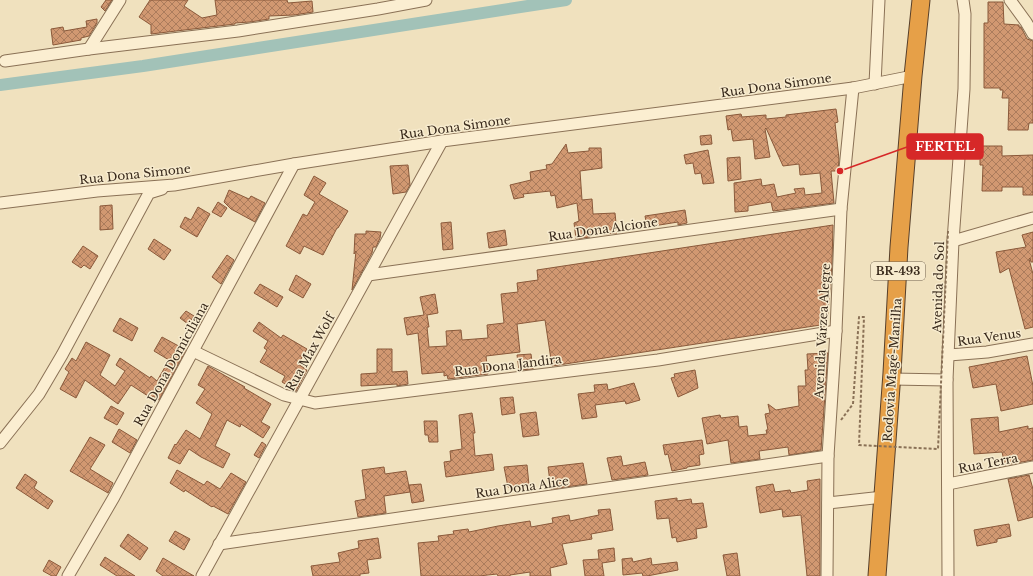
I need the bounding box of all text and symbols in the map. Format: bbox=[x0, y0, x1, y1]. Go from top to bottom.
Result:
street label: Rua Dona Simone bbox=[720, 70, 833, 100]
street label: Rua Dona Simone bbox=[399, 112, 512, 142]
callout: FERTEL bbox=[907, 134, 983, 159]
text: FERTEL bbox=[915, 138, 975, 155]
street label: Rua Dona Simone bbox=[79, 161, 192, 187]
street label: Rua Dona Alcione bbox=[547, 214, 659, 244]
street label: Avenida do Sol bbox=[929, 241, 947, 334]
road number: BR-493 bbox=[871, 262, 925, 280]
street label: Avenida Várzea Alegre bbox=[811, 263, 833, 400]
street label: Rodovia Magé-Manilha bbox=[879, 297, 905, 443]
street label: Rua Dona Domiciliana bbox=[131, 299, 212, 429]
street label: Rua Max Wolf bbox=[282, 308, 339, 394]
street label: Rua Venus bbox=[956, 325, 1022, 349]
street label: Rua Dona Jandira bbox=[454, 351, 563, 379]
street label: Rua Terra bbox=[957, 450, 1019, 476]
street label: Rua Dona Alice bbox=[474, 473, 570, 501]

